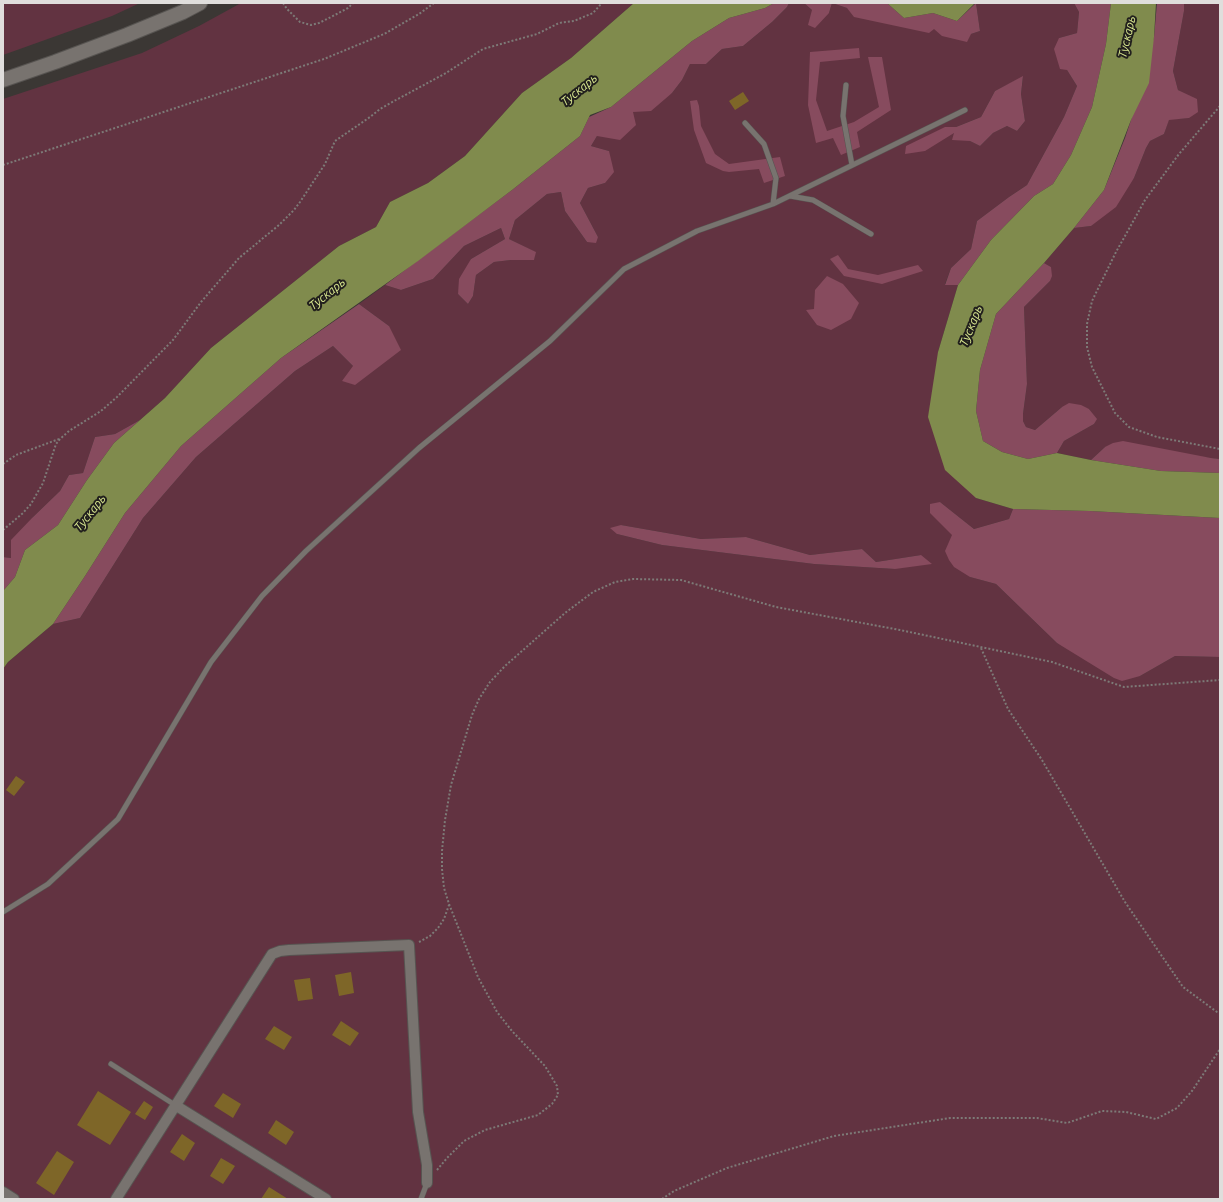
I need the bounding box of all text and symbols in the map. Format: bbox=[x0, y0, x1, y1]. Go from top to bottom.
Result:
water label: Тускарь bbox=[1115, 15, 1139, 59]
water label: Тускарь bbox=[558, 71, 600, 109]
water label: Тускарь bbox=[306, 275, 348, 313]
water label: Тускарь bbox=[956, 304, 986, 348]
water label: Тускарь bbox=[71, 492, 109, 534]

